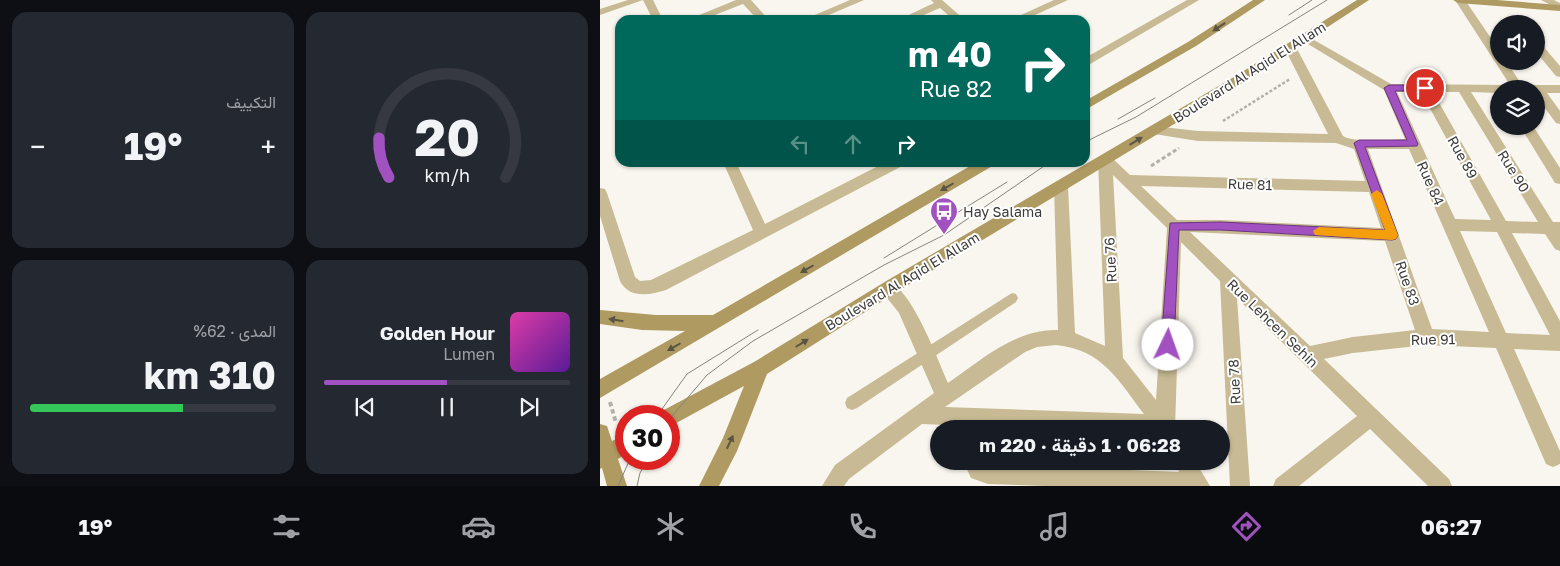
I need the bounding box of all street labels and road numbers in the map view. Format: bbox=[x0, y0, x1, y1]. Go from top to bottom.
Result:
street label: Boulevard Al Aqid El Allam bbox=[1169, 18, 1329, 126]
street label: Rue 89 bbox=[1444, 133, 1482, 181]
street label: Rue 90 bbox=[1494, 147, 1534, 195]
street label: Rue 84 bbox=[1414, 158, 1448, 208]
street label: Rue 81 bbox=[1227, 175, 1273, 193]
street label: Boulevard Al Aqid El Allam bbox=[822, 228, 982, 334]
street label: Rue 76 bbox=[1100, 237, 1120, 283]
street label: Rue 83 bbox=[1392, 258, 1424, 308]
street label: Rue Lehcen Sehin bbox=[1224, 275, 1322, 371]
street label: Rue 91 bbox=[1411, 330, 1456, 348]
street label: Rue 78 bbox=[1224, 359, 1244, 405]

